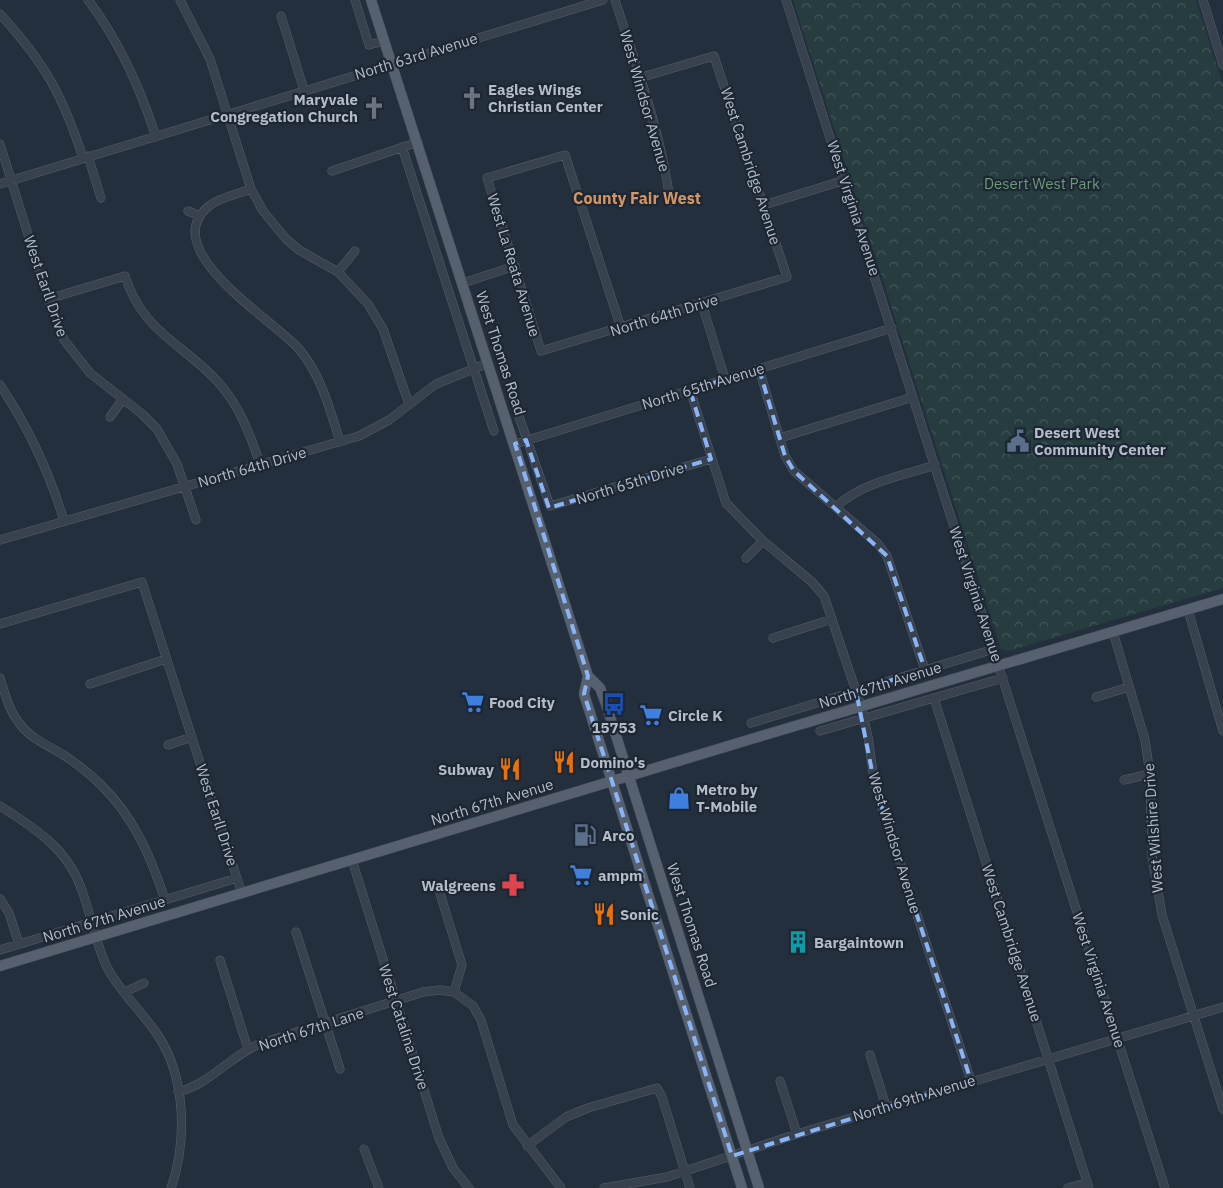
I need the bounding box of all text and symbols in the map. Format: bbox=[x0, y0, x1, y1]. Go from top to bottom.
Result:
street label: North 63rd Avenue bbox=[352, 28, 480, 84]
street label: West Windsor Avenue bbox=[616, 28, 674, 174]
place label: Eagles Wings Christian Center bbox=[488, 80, 603, 116]
church icon: Eagles Wings Christian Center bbox=[459, 85, 485, 111]
street label: West Cambridge Avenue bbox=[717, 85, 785, 247]
place label: Maryvale Congregation Church bbox=[210, 90, 358, 126]
church icon: Maryvale Congregation Church bbox=[361, 95, 387, 121]
street label: West Virginia Avenue bbox=[823, 138, 885, 278]
park label: Desert West Park bbox=[984, 174, 1100, 193]
district label: County Fair West bbox=[573, 188, 701, 208]
street label: West La Reata Avenue bbox=[483, 191, 545, 339]
street label: West Earll Drive bbox=[20, 233, 72, 339]
street label: West Thomas Road bbox=[472, 289, 530, 417]
street label: North 64th Drive bbox=[608, 290, 720, 340]
street label: North 65th Avenue bbox=[639, 358, 767, 414]
place label: Desert West Community Center bbox=[1034, 423, 1166, 459]
public building icon: Desert West Community Center bbox=[1005, 428, 1031, 454]
street label: North 64th Drive bbox=[196, 442, 308, 492]
street label: North 65th Drive bbox=[574, 458, 686, 508]
street label: West Virginia Avenue bbox=[945, 524, 1007, 664]
street label: North 67th Avenue bbox=[816, 657, 944, 713]
supermarket icon: Food City bbox=[460, 689, 486, 715]
bus stop icon: 15753 bbox=[601, 691, 627, 717]
place label: Food City bbox=[489, 693, 555, 712]
supermarket icon: Circle K bbox=[638, 702, 664, 728]
place label: Circle K bbox=[668, 706, 723, 725]
place label: 15753 bbox=[591, 718, 637, 737]
restaurant icon: Domino's bbox=[551, 749, 577, 775]
place label: Domino's bbox=[580, 753, 646, 772]
restaurant icon: Subway bbox=[497, 756, 523, 782]
place label: Subway bbox=[438, 760, 494, 779]
street label: West Earll Drive bbox=[192, 762, 242, 868]
street label: West Wilshire Drive bbox=[1139, 762, 1167, 894]
street label: West Windsor Avenue bbox=[864, 770, 926, 916]
street label: North 67th Avenue bbox=[428, 774, 556, 830]
place label: Metro by T-Mobile bbox=[696, 780, 757, 816]
shop icon: Metro by T-Mobile bbox=[666, 785, 692, 811]
fuel station icon: Arco bbox=[572, 822, 598, 848]
place label: Arco bbox=[602, 826, 634, 845]
street label: West Thomas Road bbox=[663, 861, 721, 989]
supermarket icon: ampm bbox=[568, 862, 594, 888]
street label: West Cambridge Avenue bbox=[978, 862, 1046, 1024]
place label: ampm bbox=[598, 866, 642, 885]
pharmacy icon: Walgreens bbox=[500, 872, 526, 898]
place label: Walgreens bbox=[421, 876, 496, 895]
street label: North 67th Avenue bbox=[40, 891, 168, 947]
restaurant icon: Sonic bbox=[591, 901, 617, 927]
place label: Sonic bbox=[620, 905, 659, 924]
street label: West Virginia Avenue bbox=[1068, 910, 1130, 1050]
building icon: Bargaintown bbox=[785, 929, 811, 955]
place label: Bargaintown bbox=[814, 933, 904, 952]
street label: West Catalina Drive bbox=[375, 962, 433, 1092]
street label: North 67th Lane bbox=[256, 1003, 366, 1055]
street label: North 69th Avenue bbox=[850, 1070, 978, 1126]

